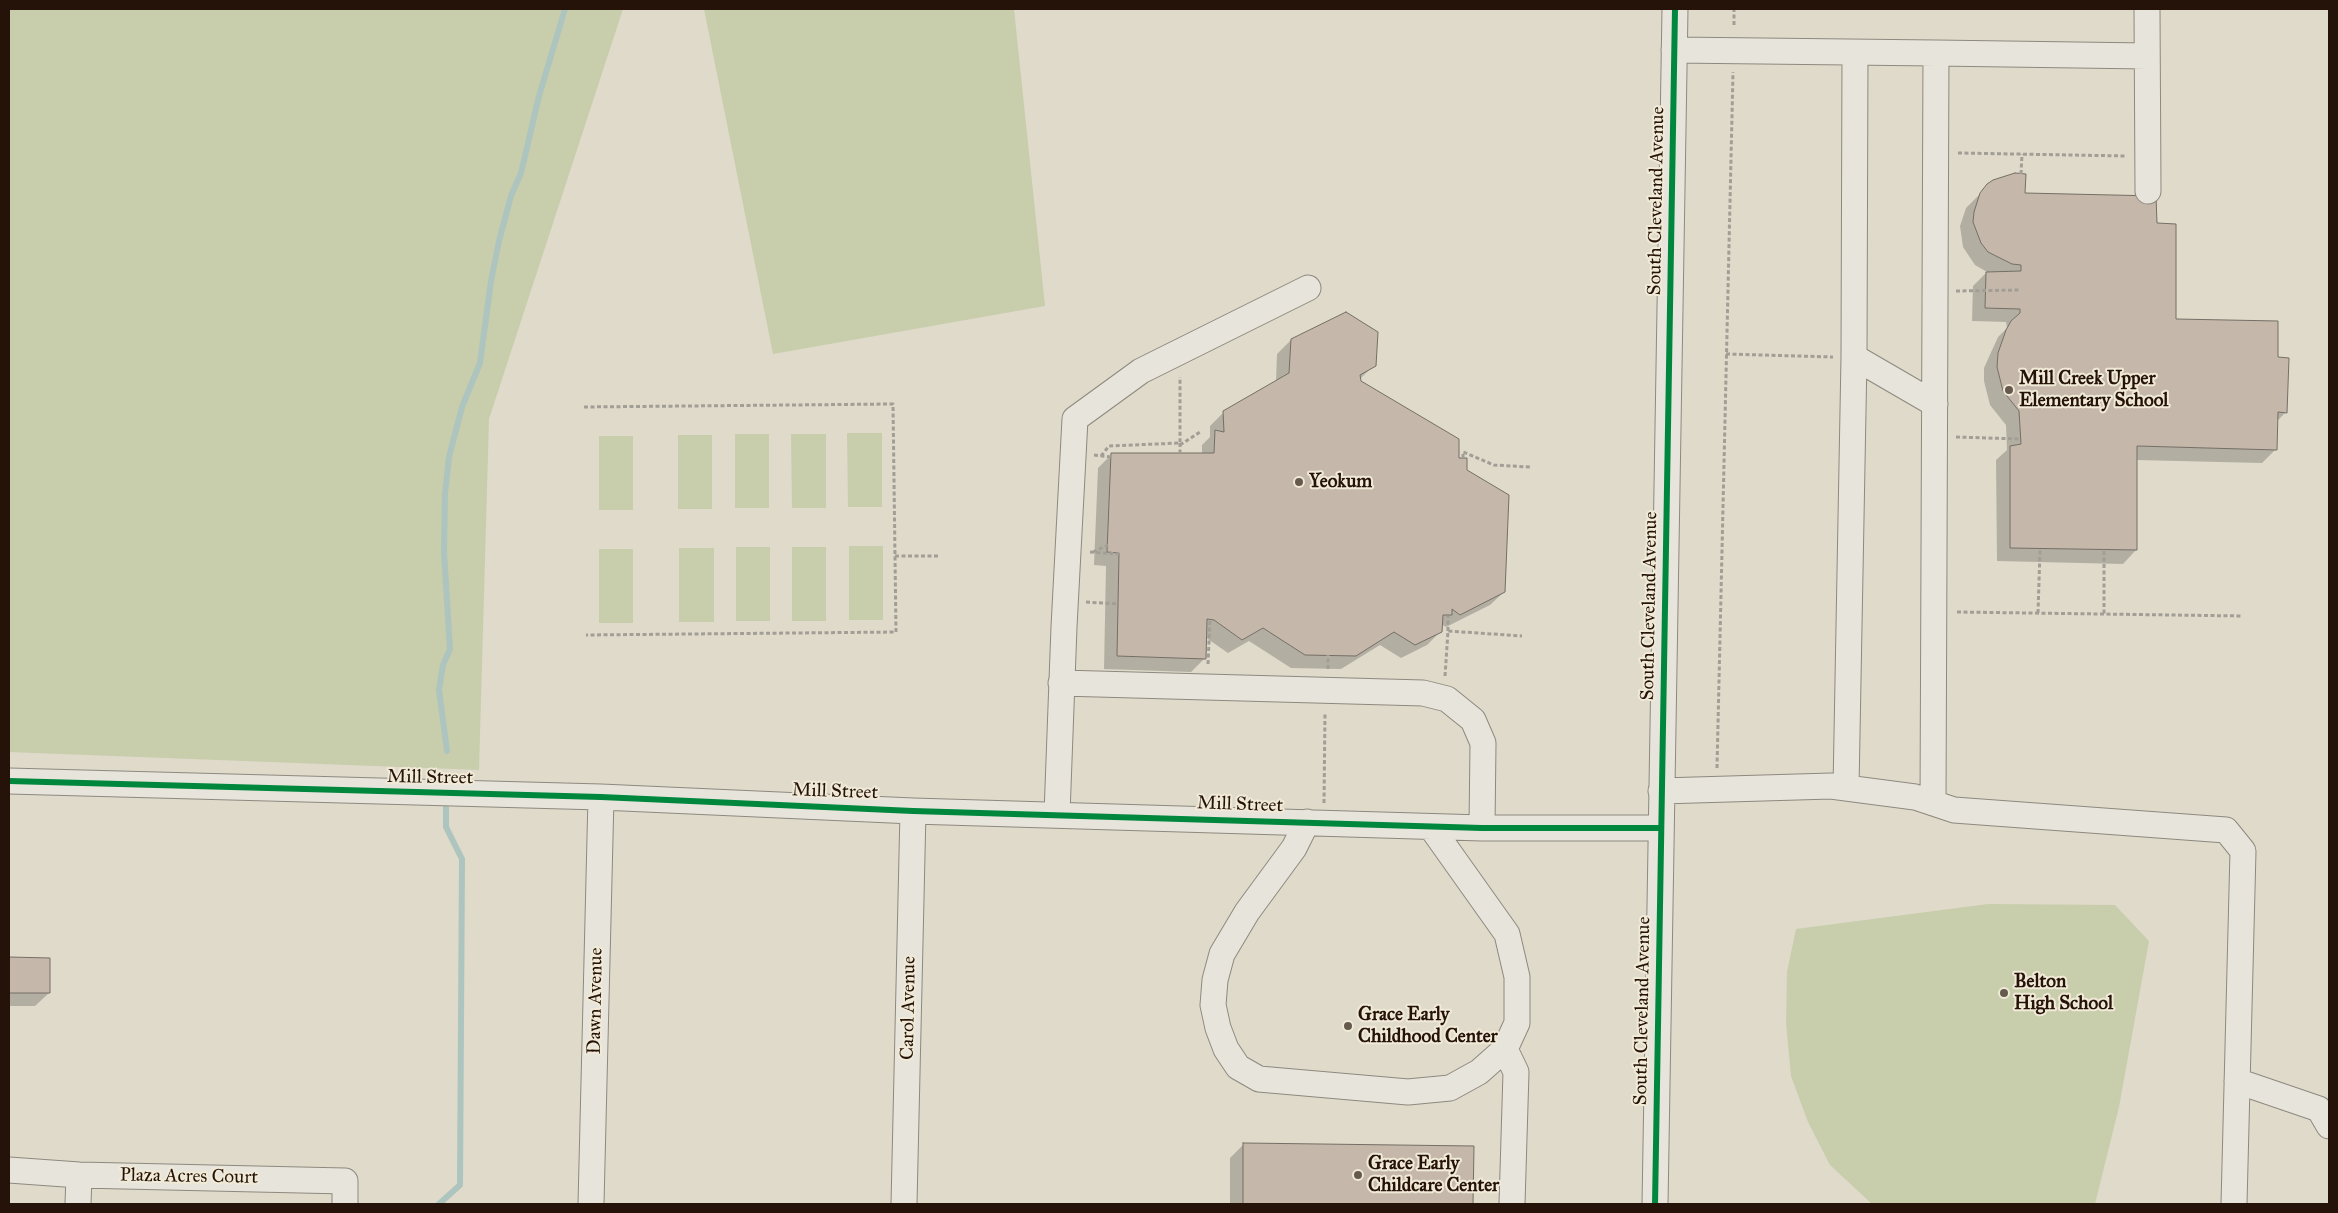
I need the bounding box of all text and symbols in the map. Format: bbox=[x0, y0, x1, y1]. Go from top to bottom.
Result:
street label: South Cleveland Avenue bbox=[1644, 106, 1670, 296]
place label: Mill Creek Upper Elementary School bbox=[2019, 368, 2168, 412]
marker: Mill Creek Upper Elementary School bbox=[2003, 384, 2015, 396]
place label: Yeokum bbox=[1309, 471, 1372, 493]
marker: Yeokum bbox=[1293, 476, 1305, 488]
street label: South Cleveland Avenue bbox=[1637, 511, 1663, 701]
street label: Mill Street bbox=[387, 766, 473, 790]
street label: Mill Street bbox=[791, 779, 879, 805]
street label: Mill Street bbox=[1196, 792, 1284, 818]
street label: South Cleveland Avenue bbox=[1630, 916, 1656, 1106]
street label: Dawn Avenue bbox=[584, 947, 608, 1055]
street label: Carol Avenue bbox=[897, 956, 921, 1060]
place label: Belton High School bbox=[2014, 971, 2113, 1015]
marker: Belton High School bbox=[1998, 987, 2010, 999]
place label: Grace Early Childhood Center bbox=[1358, 1004, 1498, 1048]
marker: Grace Early Childhood Center bbox=[1342, 1020, 1354, 1032]
place label: Grace Early Childcare Center bbox=[1368, 1153, 1499, 1197]
street label: Plaza Acres Court bbox=[120, 1164, 258, 1190]
marker: Grace Early Childcare Center bbox=[1352, 1169, 1364, 1181]

